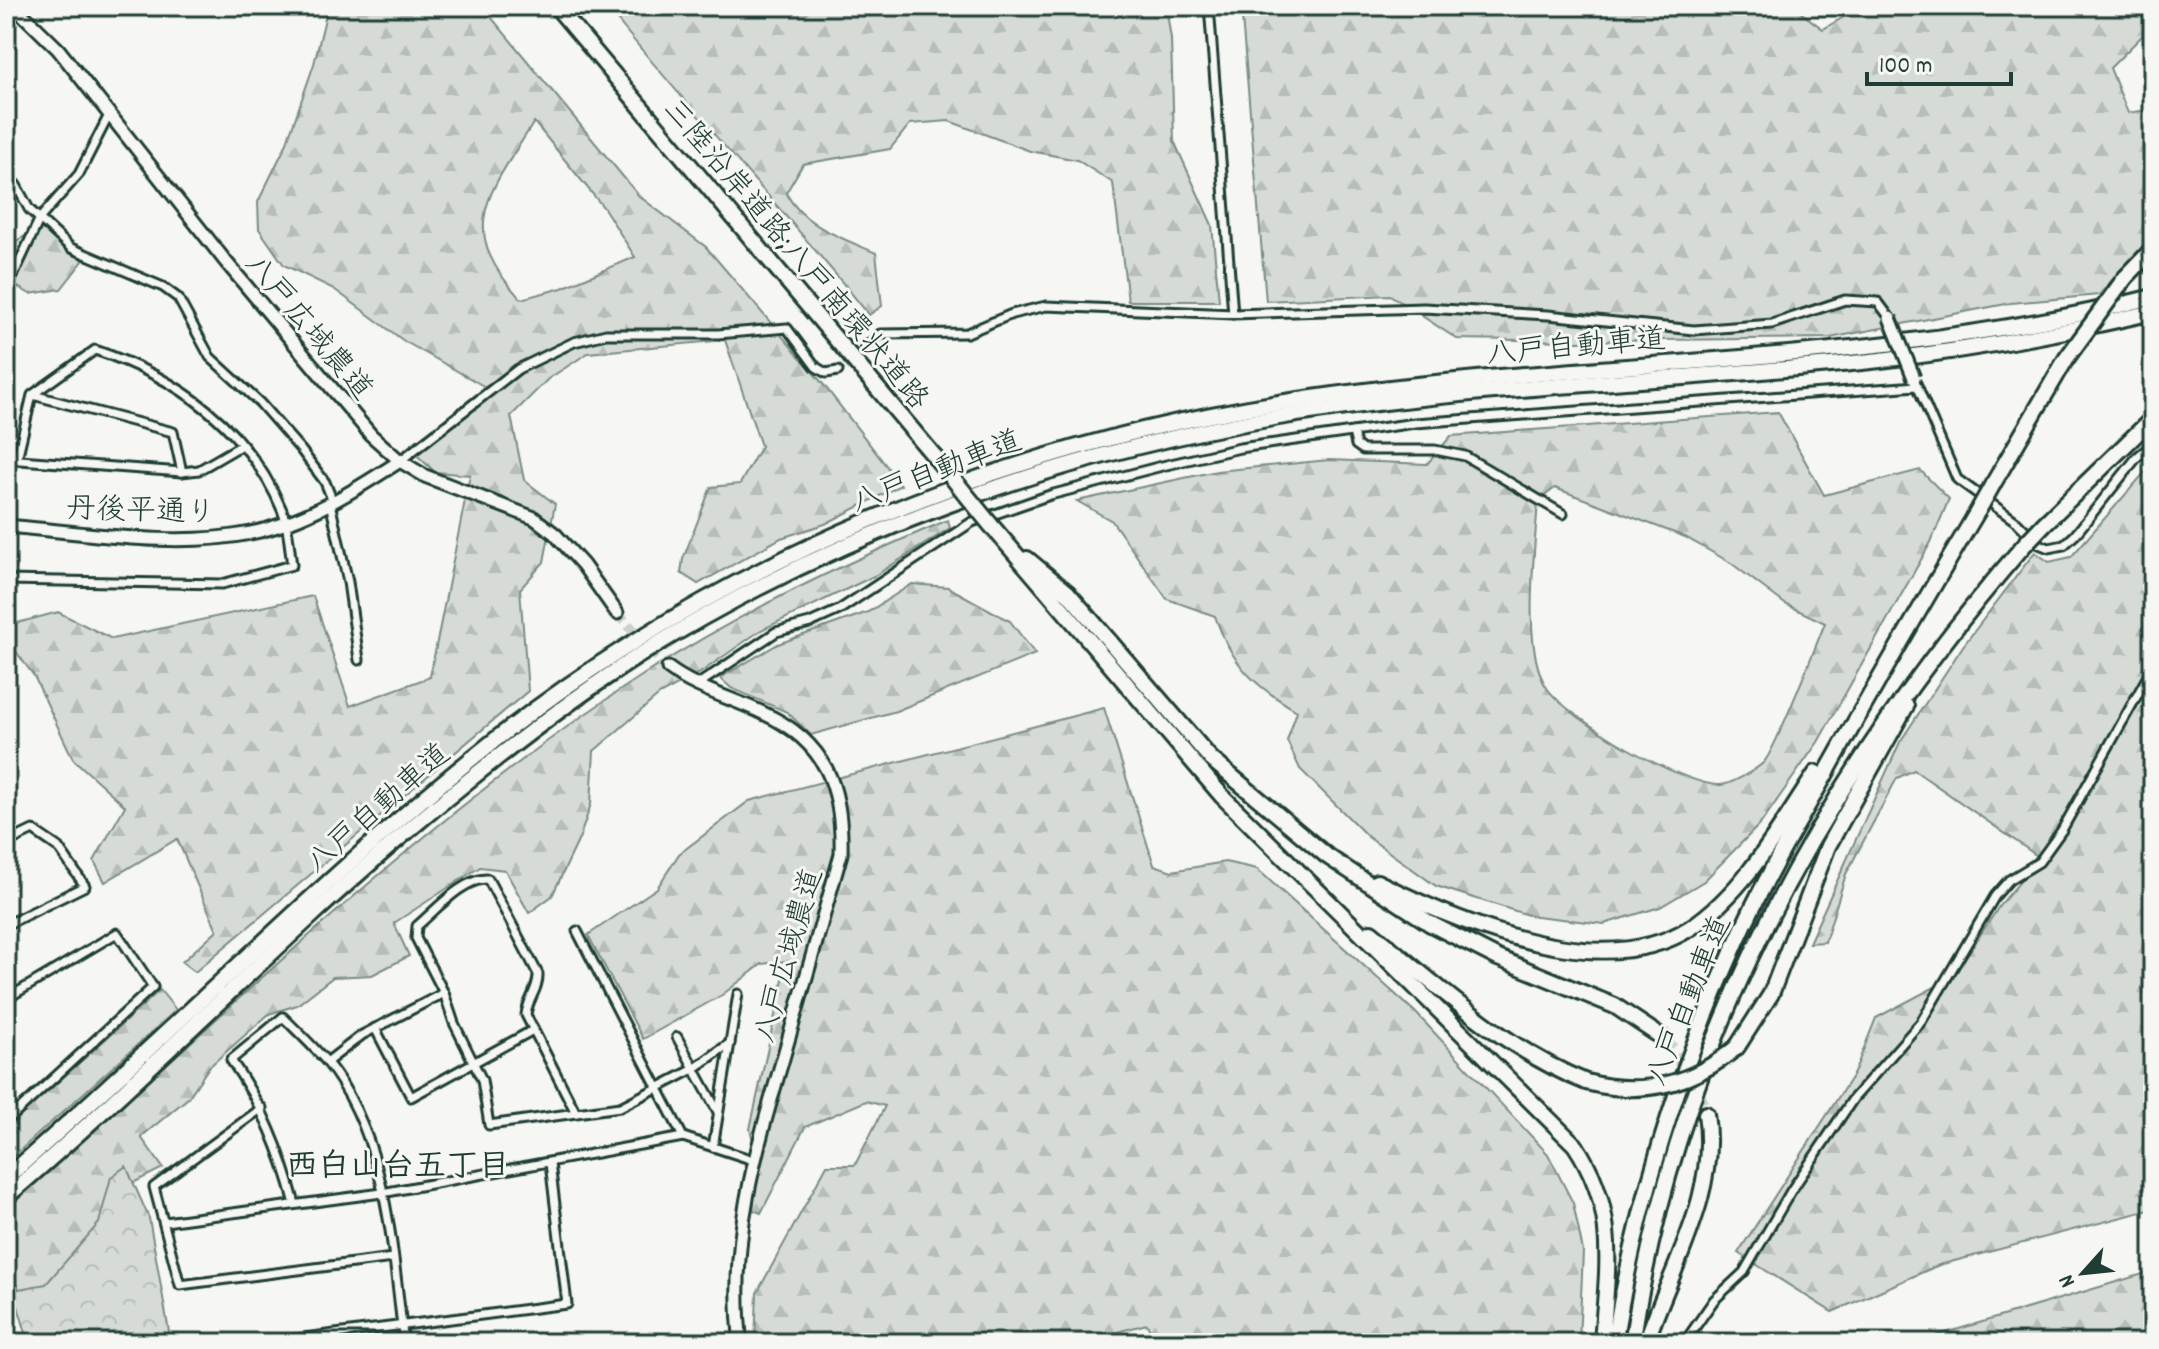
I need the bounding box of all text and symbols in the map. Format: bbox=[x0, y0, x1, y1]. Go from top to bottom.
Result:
scale bar bbox=[1867, 36, 2011, 86]
text: 100 m bbox=[1879, 50, 1932, 84]
street label: 三陸沿岸道路;八戸南環状道路 bbox=[650, 91, 937, 421]
street label: 八戸広域農道 bbox=[232, 246, 381, 412]
street label: 八戸自動車道 bbox=[1485, 320, 1668, 379]
street label: 八戸自動車道 bbox=[846, 422, 1029, 527]
street label: 丹後平通り bbox=[65, 489, 217, 538]
street label: 八戸自動車道 bbox=[298, 735, 462, 886]
street label: 八戸広域農道 bbox=[746, 864, 837, 1049]
street label: 八戸自動車道 bbox=[1638, 910, 1745, 1093]
district label: 西白山台五丁目 bbox=[286, 1146, 510, 1192]
north arrow bbox=[2043, 1233, 2123, 1313]
text: N bbox=[2052, 1268, 2085, 1292]

